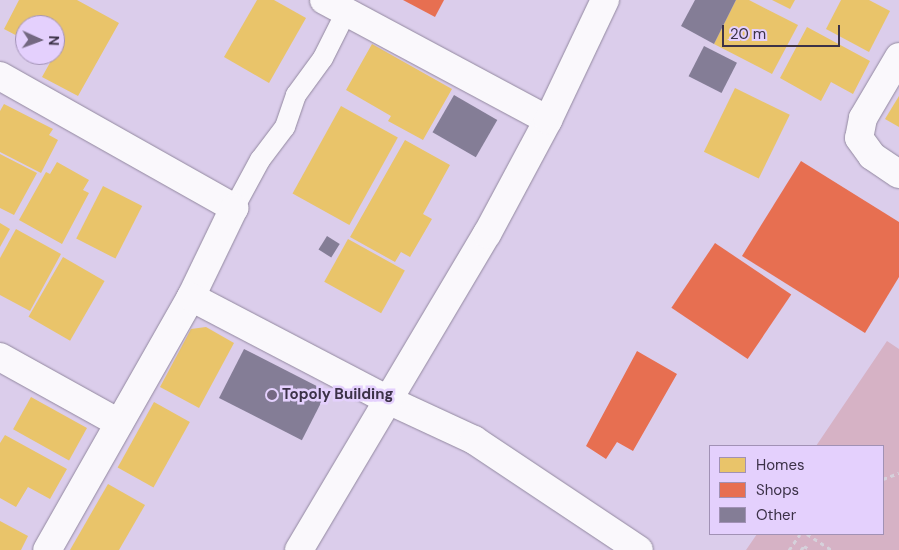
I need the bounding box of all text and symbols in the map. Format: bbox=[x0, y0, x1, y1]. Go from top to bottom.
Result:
north arrow bbox=[15, 15, 65, 65]
scale bar bbox=[724, 15, 842, 47]
text: 20 m bbox=[730, 24, 766, 44]
text: N bbox=[45, 35, 63, 46]
place label: Topoly Building bbox=[282, 386, 393, 404]
marker: Topoly Building bbox=[266, 389, 278, 401]
legend bbox=[709, 445, 884, 535]
text: Homes bbox=[756, 455, 805, 475]
text: Shops bbox=[756, 480, 799, 500]
text: Other bbox=[756, 505, 796, 525]

